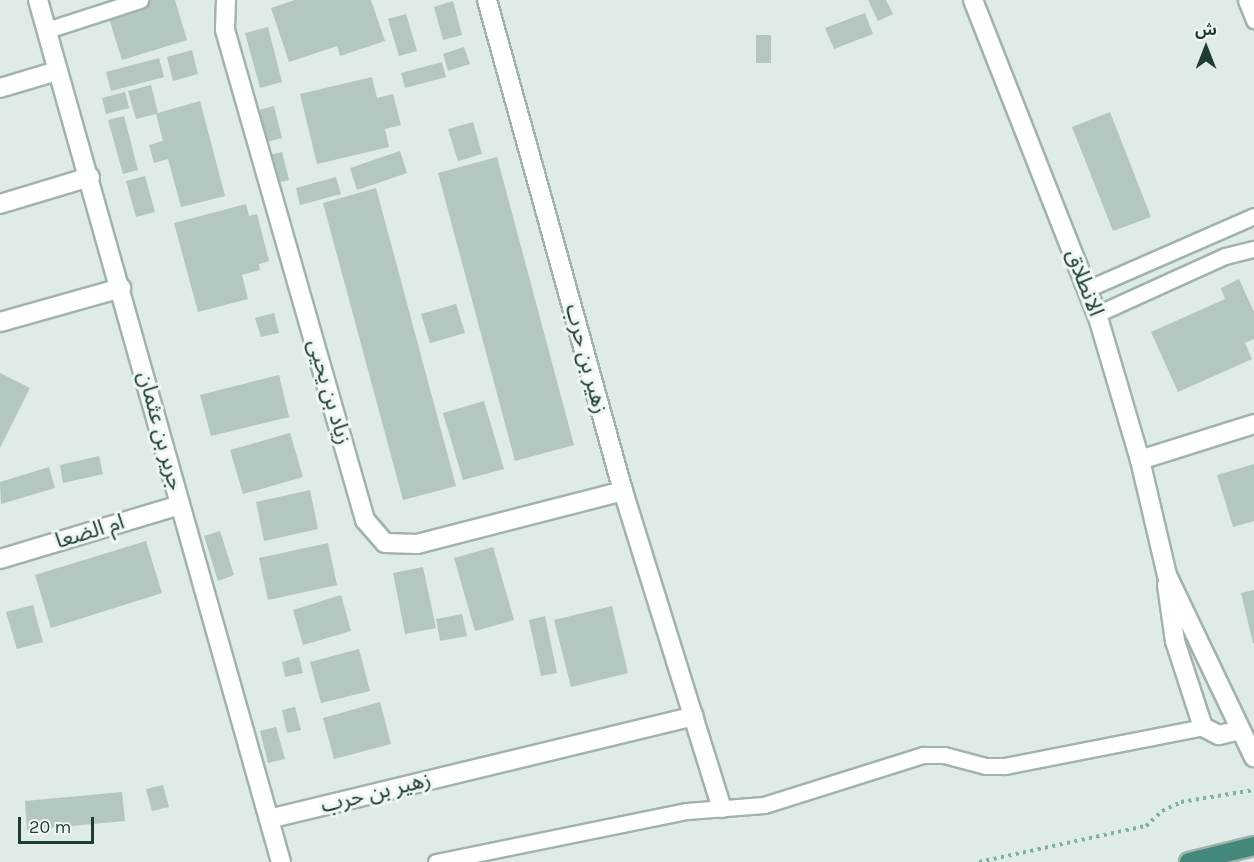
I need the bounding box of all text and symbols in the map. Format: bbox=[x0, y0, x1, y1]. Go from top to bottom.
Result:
north arrow bbox=[1176, 18, 1236, 78]
text: ش bbox=[1195, 20, 1217, 39]
street label: الانطلاق bbox=[1059, 246, 1109, 320]
street label: زهير بن حرب bbox=[559, 301, 613, 417]
street label: زياد بن يحيى bbox=[301, 336, 357, 448]
street label: جرير بن عثمان bbox=[131, 369, 189, 493]
street label: ام الضعا bbox=[52, 509, 128, 555]
street label: زهير بن حرب bbox=[318, 767, 434, 819]
scale bar bbox=[21, 805, 98, 843]
text: 20 m bbox=[29, 816, 71, 838]

